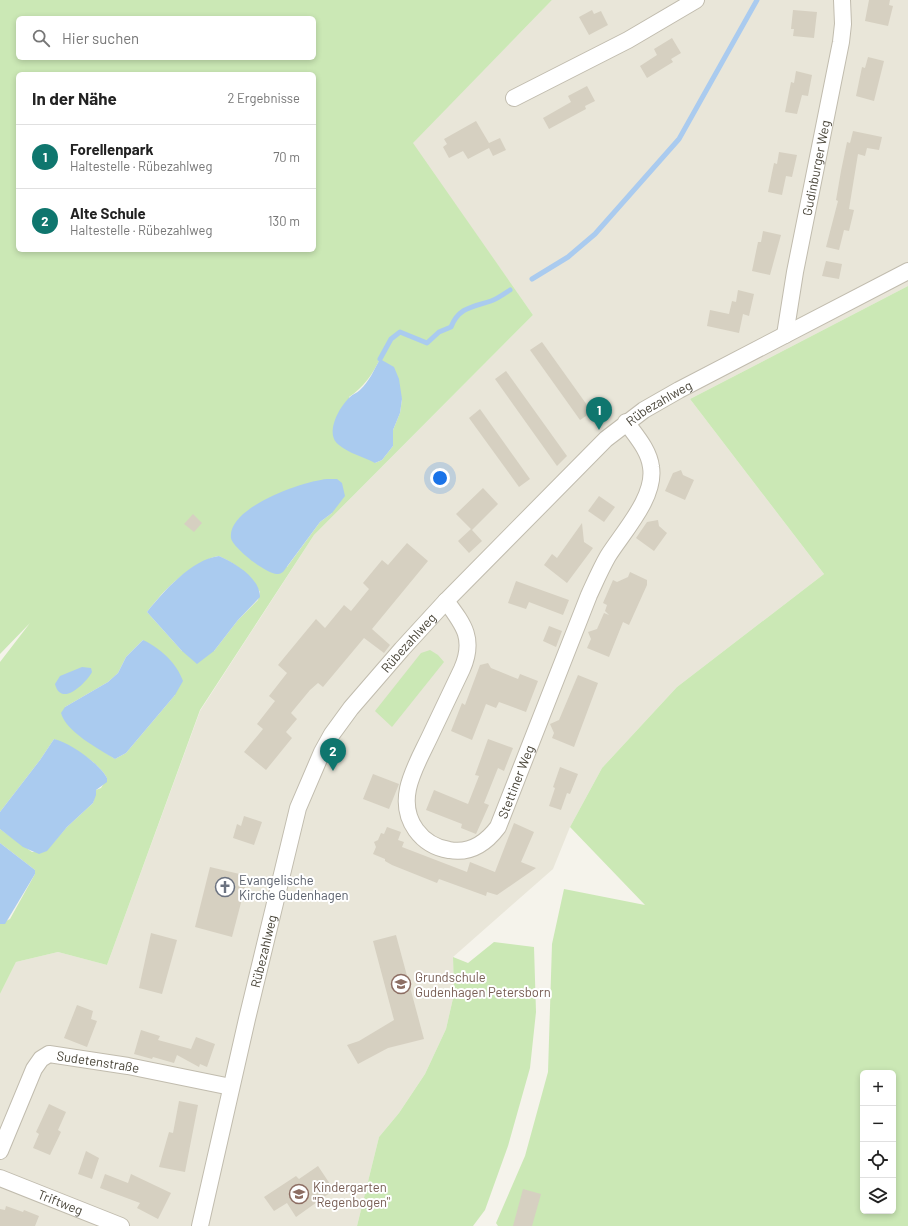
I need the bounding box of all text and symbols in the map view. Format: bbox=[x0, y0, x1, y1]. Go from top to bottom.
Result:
search box bbox=[16, 16, 316, 60]
icon: search bbox=[30, 27, 52, 49]
text: Hier suchen bbox=[62, 29, 139, 47]
text: In der Nähe bbox=[32, 88, 117, 108]
text: 2 Ergebnisse bbox=[227, 90, 300, 106]
street label: Gudinburger Weg bbox=[798, 119, 833, 217]
text: Forellenpark bbox=[70, 140, 154, 158]
text: 1 bbox=[43, 149, 47, 165]
text: 70 m bbox=[273, 149, 300, 165]
text: Haltestelle · Rübezahlweg bbox=[70, 158, 212, 174]
text: Alte Schule bbox=[70, 204, 146, 222]
text: 2 bbox=[41, 213, 49, 229]
text: 130 m bbox=[268, 213, 300, 229]
text: Haltestelle · Rübezahlweg bbox=[70, 222, 212, 238]
street label: Rübezahlweg bbox=[623, 377, 694, 429]
pin: 1 bbox=[586, 397, 612, 430]
your location bbox=[430, 468, 450, 488]
street label: Rübezahlweg bbox=[377, 610, 439, 676]
pin: 2 bbox=[320, 738, 346, 771]
street label: Stettiner Weg bbox=[494, 743, 537, 821]
place label: Evangelische Kirche Gudenhagen bbox=[239, 872, 349, 903]
church icon: Evangelische Kirche Gudenhagen bbox=[214, 876, 236, 898]
street label: Rübezahlweg bbox=[247, 913, 280, 989]
place label: Grundschule Gudenhagen Petersborn bbox=[415, 969, 551, 1000]
school or university icon: Grundschule Gudenhagen Petersborn bbox=[390, 973, 412, 995]
street label: Sudetenstraße bbox=[56, 1047, 141, 1076]
map controls bbox=[860, 1070, 896, 1214]
button: + bbox=[860, 1070, 896, 1106]
button: − bbox=[860, 1106, 896, 1142]
button: locate bbox=[860, 1142, 896, 1178]
button: layers bbox=[860, 1178, 896, 1214]
place label: Kindergarten "Regenbogen" bbox=[313, 1179, 391, 1210]
school or university icon: Kindergarten "Regenbogen" bbox=[288, 1183, 310, 1205]
street label: Triftweg bbox=[36, 1186, 85, 1218]

